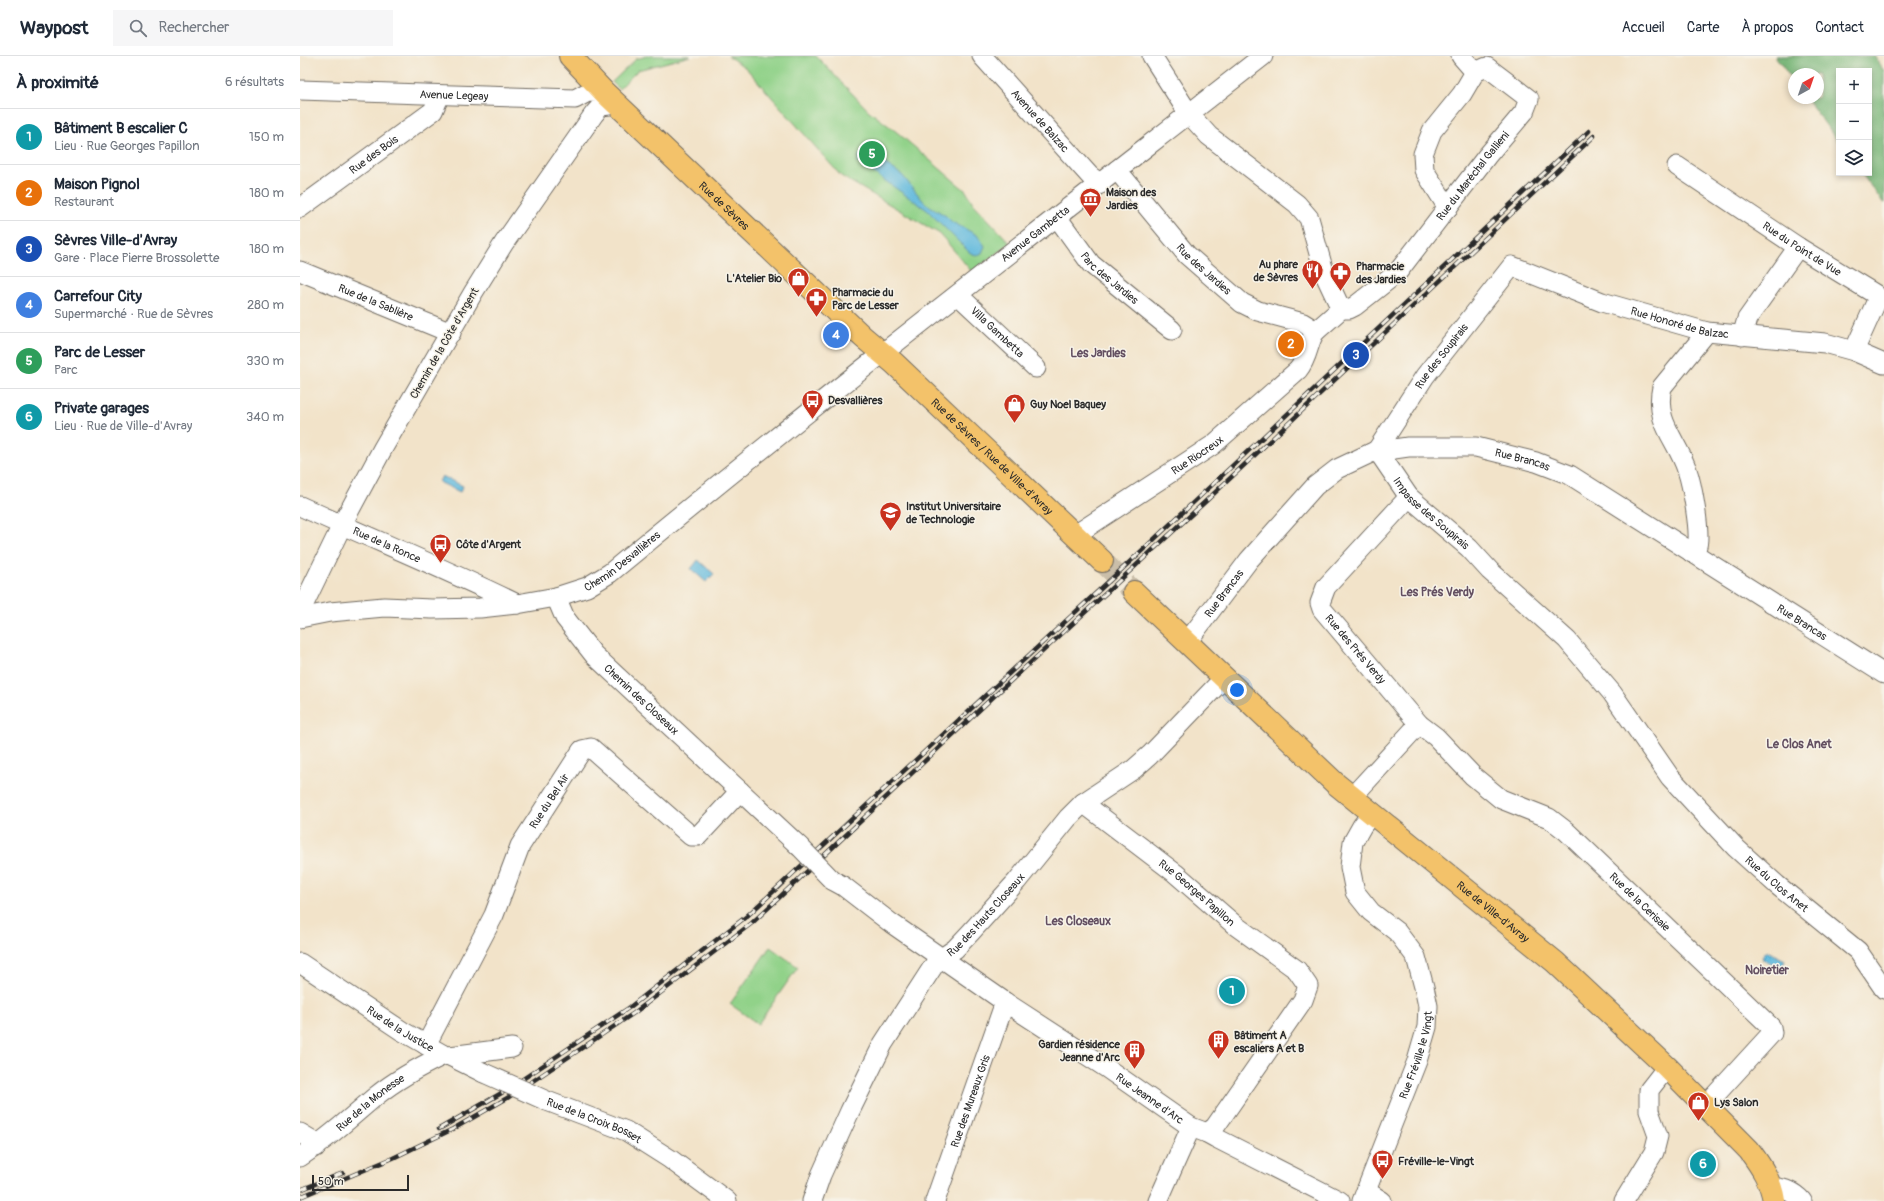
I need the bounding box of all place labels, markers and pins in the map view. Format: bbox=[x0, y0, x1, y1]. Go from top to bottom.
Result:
pin: 5 bbox=[859, 139, 885, 169]
museum icon: Maison des Jardies bbox=[1078, 185, 1104, 218]
place label: Maison des Jardies bbox=[1106, 186, 1156, 212]
restaurant icon: Au phare de Sèvres bbox=[1300, 257, 1326, 290]
place label: Au phare de Sèvres bbox=[1253, 258, 1299, 284]
pharmacy icon: Pharmacie des Jardies bbox=[1327, 259, 1353, 292]
place label: Pharmacie des Jardies bbox=[1356, 260, 1406, 286]
shop icon: L'Atelier Bio bbox=[785, 265, 811, 298]
place label: L'Atelier Bio bbox=[726, 272, 782, 285]
pharmacy icon: Pharmacie du Parc de Lesser bbox=[804, 285, 830, 318]
place label: Pharmacie du Parc de Lesser bbox=[832, 286, 900, 312]
pin: 4 bbox=[823, 320, 849, 350]
pin: 2 bbox=[1278, 329, 1304, 359]
pin: 3 bbox=[1343, 340, 1369, 370]
bus stop icon: Desvallières bbox=[800, 387, 826, 420]
shop icon: Guy Noel Baquey bbox=[1001, 391, 1027, 424]
place label: Desvallières bbox=[828, 394, 882, 407]
place label: Guy Noel Baquey bbox=[1030, 398, 1106, 411]
school or university icon: Institut Universitaire de Technologie bbox=[877, 499, 903, 532]
place label: Institut Universitaire de Technologie bbox=[906, 500, 1001, 526]
bus stop icon: Côte d'Argent bbox=[427, 531, 453, 564]
place label: Côte d'Argent bbox=[456, 538, 522, 551]
pin: 1 bbox=[1219, 976, 1245, 1006]
building icon: Bâtiment A escaliers A et B bbox=[1205, 1028, 1231, 1061]
place label: Bâtiment A escaliers A et B bbox=[1233, 1029, 1304, 1055]
building icon: Gardien résidence Jeanne d'Arc bbox=[1122, 1037, 1148, 1070]
place label: Gardien résidence Jeanne d'Arc bbox=[1038, 1038, 1121, 1064]
shop icon: Lys Salon bbox=[1686, 1089, 1712, 1122]
place label: Lys Salon bbox=[1714, 1096, 1758, 1109]
bus stop icon: Fréville-le-Vingt bbox=[1370, 1148, 1396, 1181]
pin: 6 bbox=[1690, 1149, 1716, 1179]
place label: Fréville-le-Vingt bbox=[1398, 1155, 1475, 1168]

